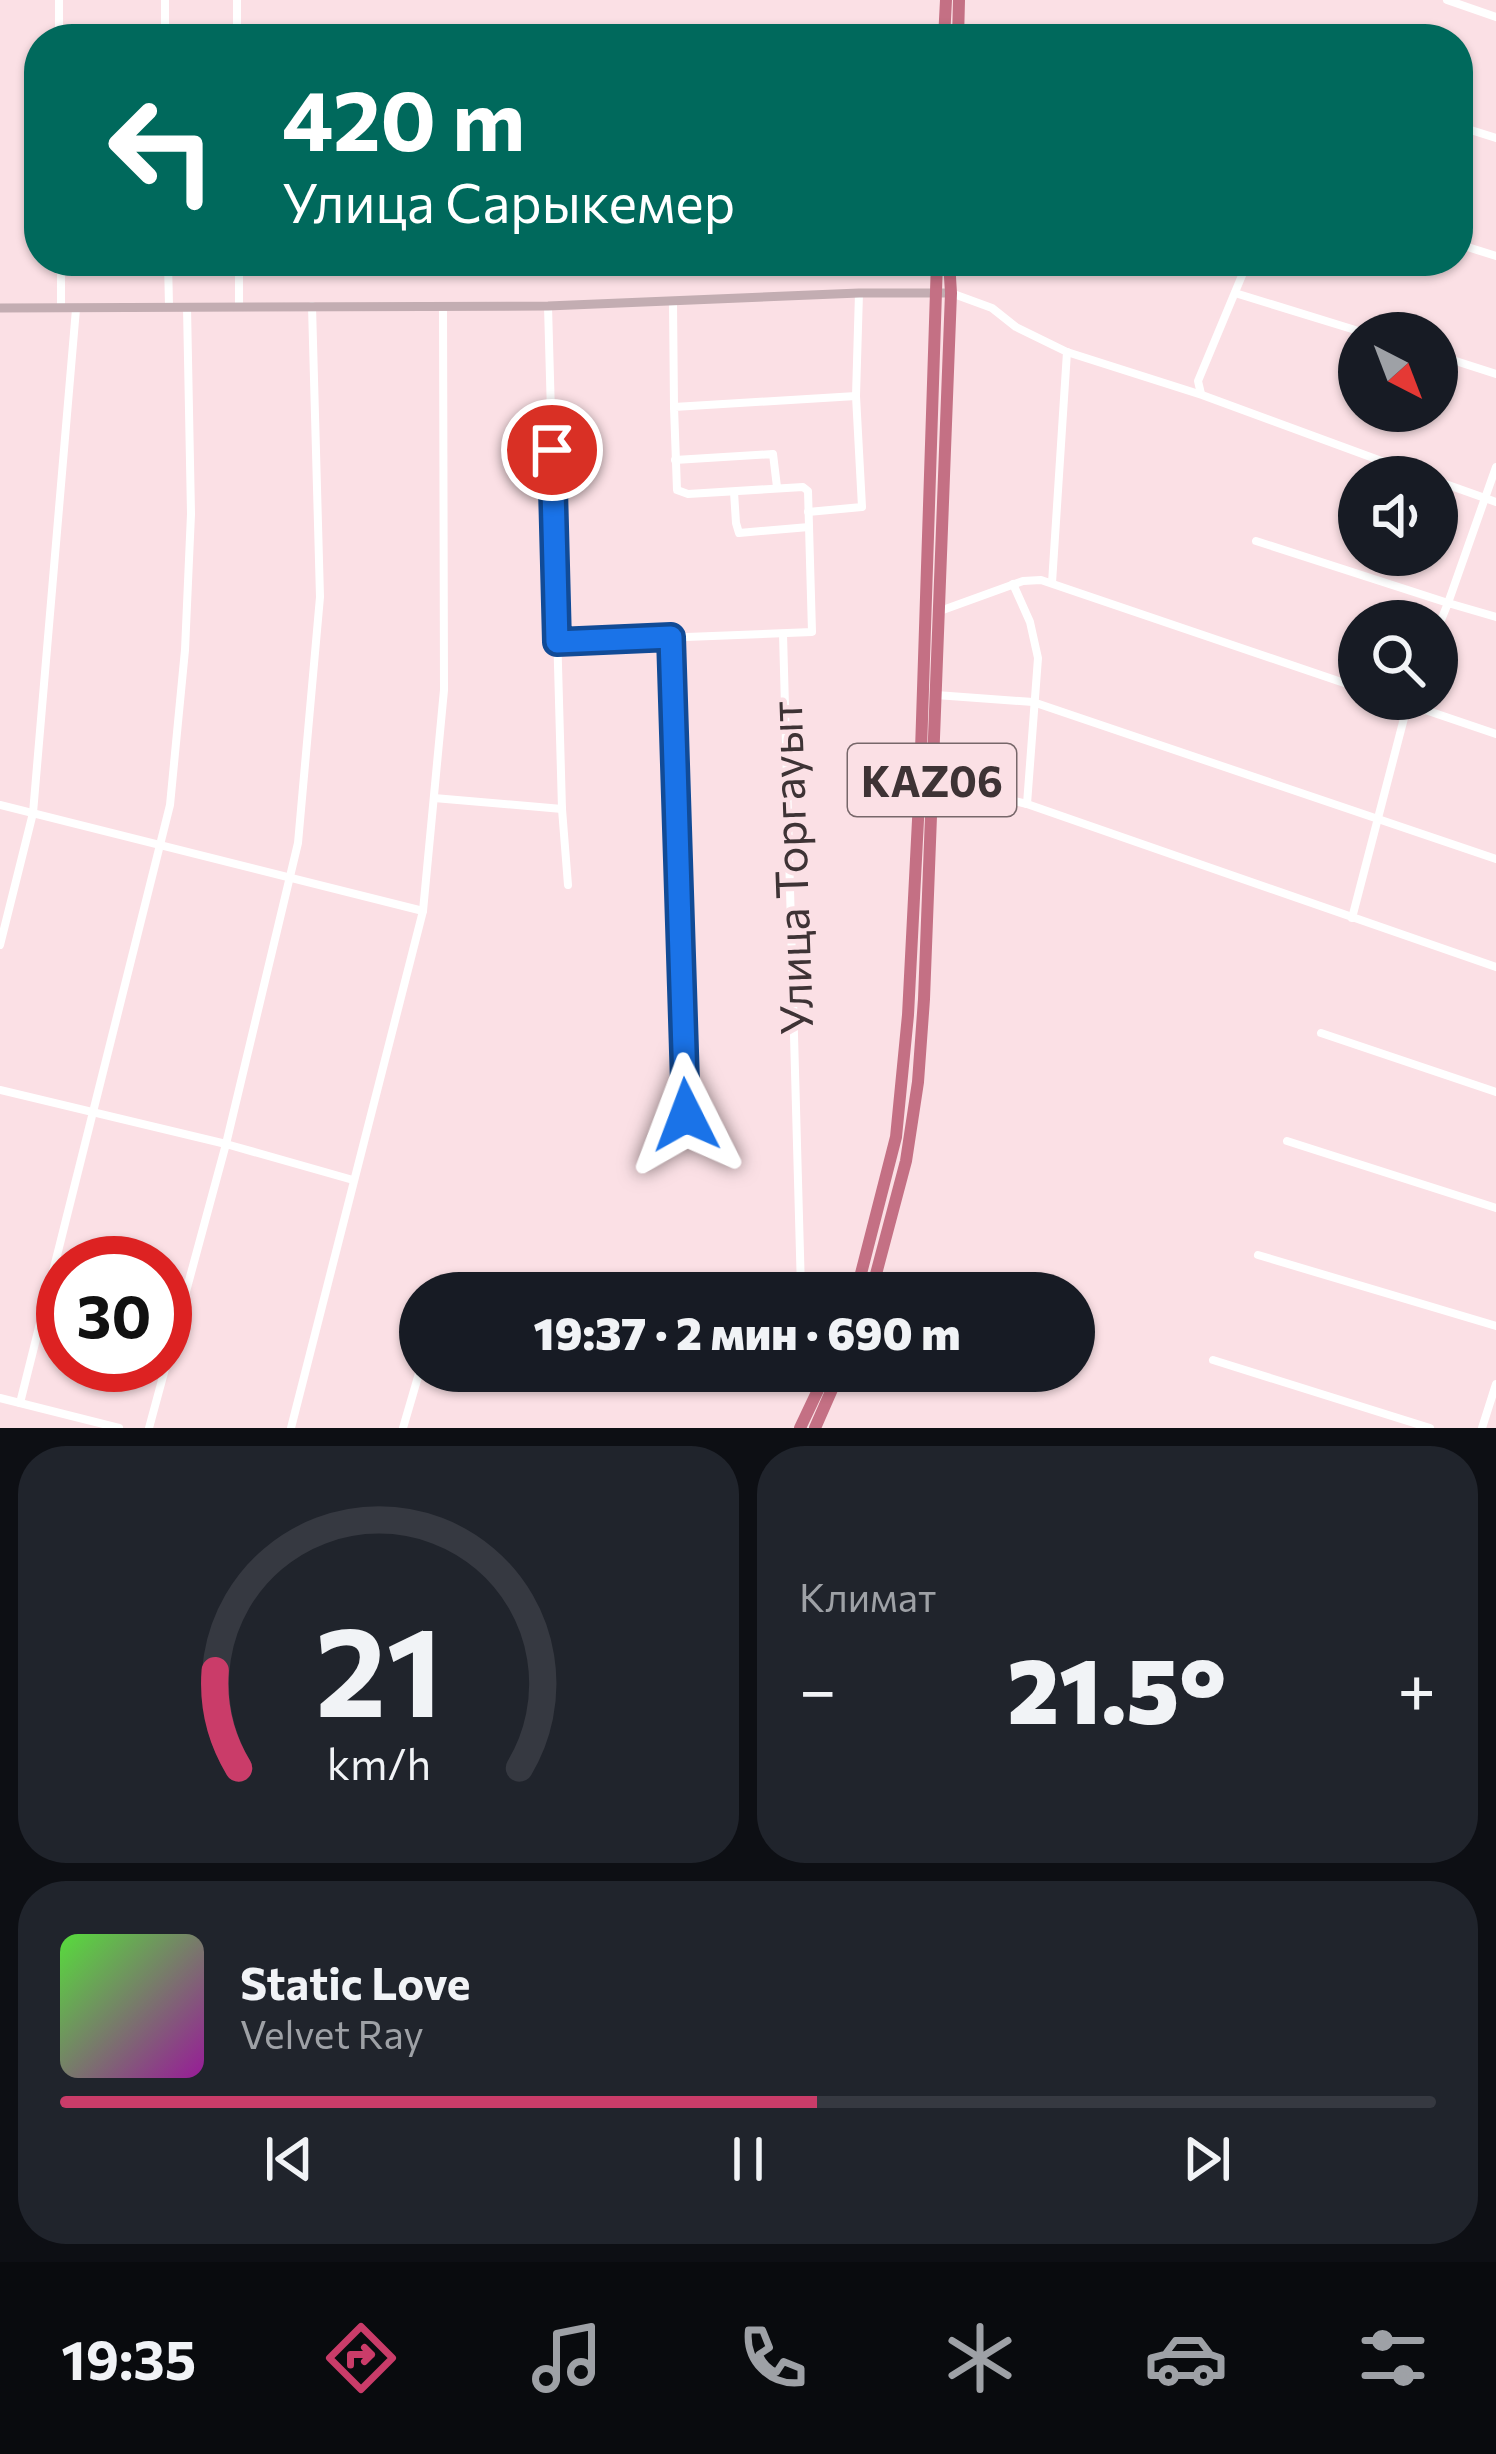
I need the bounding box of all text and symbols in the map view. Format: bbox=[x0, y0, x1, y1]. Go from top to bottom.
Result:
text: 420 m bbox=[282, 66, 525, 168]
icon: left bbox=[84, 72, 240, 228]
text: Улица Сарыкемер bbox=[282, 168, 735, 234]
north arrow bbox=[1338, 312, 1458, 432]
map controls bbox=[1338, 312, 1458, 720]
pin bbox=[501, 399, 603, 501]
icon: arrive bbox=[519, 417, 585, 483]
button: sound bbox=[1338, 456, 1458, 576]
button: search bbox=[1338, 600, 1458, 720]
street label: Улица Торгауыт bbox=[756, 700, 822, 1036]
road number: KАZ06 bbox=[848, 744, 1016, 816]
position arrow bbox=[623, 1052, 749, 1178]
speed limit sign: 30 bbox=[36, 1236, 192, 1392]
text: 19:37 · 2 мин · 690 m bbox=[534, 1304, 961, 1359]
text: Климат bbox=[799, 1572, 936, 1620]
text: 21 bbox=[315, 1590, 442, 1743]
text: 21.5° bbox=[1007, 1632, 1227, 1743]
text: − bbox=[799, 1647, 837, 1728]
text: + bbox=[1397, 1647, 1436, 1728]
text: km/h bbox=[326, 1735, 431, 1788]
text: Static Love bbox=[240, 1954, 470, 2009]
text: Velvet Ray bbox=[240, 2009, 424, 2057]
icon: previous bbox=[256, 2126, 322, 2192]
icon: pause bbox=[715, 2126, 781, 2192]
icon: next bbox=[1174, 2126, 1240, 2192]
icon: directions bbox=[319, 2316, 403, 2400]
icon: music bbox=[525, 2316, 609, 2400]
icon: phone bbox=[731, 2316, 815, 2400]
icon: climate bbox=[938, 2316, 1022, 2400]
icon: car bbox=[1144, 2316, 1228, 2400]
icon: filters bbox=[1351, 2316, 1435, 2400]
text: 19:35 bbox=[61, 2325, 196, 2391]

